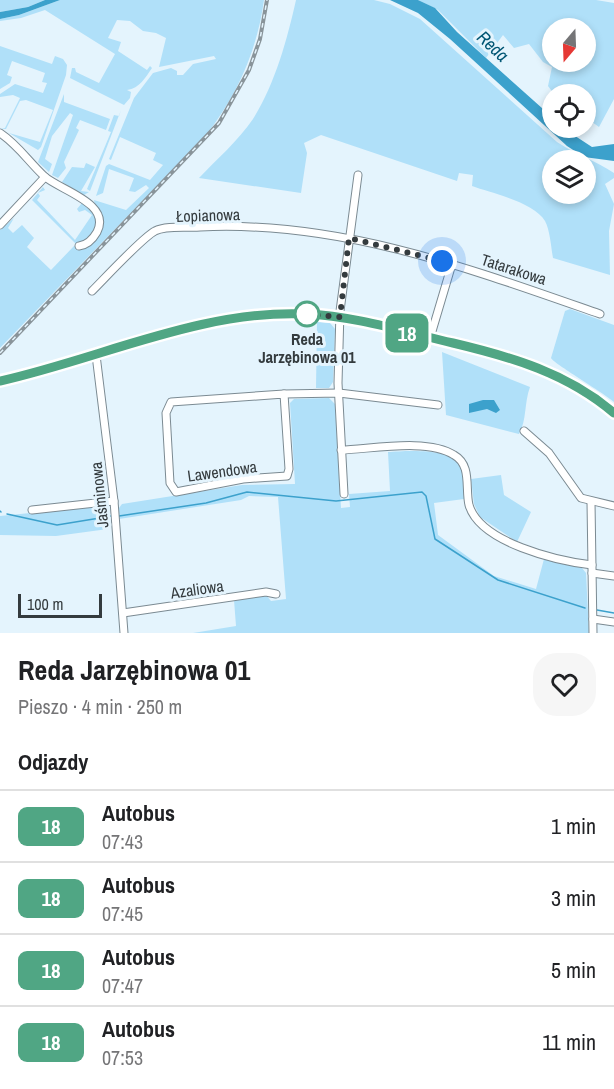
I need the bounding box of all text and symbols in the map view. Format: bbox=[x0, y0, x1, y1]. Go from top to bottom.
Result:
north arrow bbox=[542, 18, 596, 72]
map controls bbox=[542, 18, 596, 204]
water label: Reda bbox=[472, 25, 514, 67]
button: locate bbox=[542, 84, 596, 138]
button: layers bbox=[542, 150, 596, 204]
street label: Łopianowa bbox=[176, 203, 241, 227]
your location bbox=[427, 246, 457, 276]
street label: Tatarakowa bbox=[479, 248, 550, 290]
marker: Reda Jarzębinowa 01 bbox=[294, 301, 320, 327]
line badge: 18 bbox=[380, 314, 434, 352]
text: 18 bbox=[397, 319, 417, 348]
place label: Reda Jarzębinowa 01 bbox=[259, 328, 356, 368]
street label: Lawendowa bbox=[186, 455, 259, 487]
street label: Jaśminowa bbox=[85, 460, 113, 529]
street label: Azaliowa bbox=[168, 574, 226, 604]
scale bar bbox=[18, 591, 102, 618]
text: 100 m bbox=[27, 593, 63, 615]
text: Reda Jarzębinowa 01 bbox=[18, 651, 250, 689]
button: heart bbox=[533, 653, 596, 716]
text: Pieszo · 4 min · 250 m bbox=[18, 693, 182, 720]
text: Odjazdy bbox=[18, 747, 88, 777]
text: Autobus bbox=[102, 798, 175, 828]
text: 1 min bbox=[551, 811, 596, 841]
text: 18 bbox=[41, 812, 61, 841]
text: 07:43 bbox=[102, 828, 143, 855]
text: Autobus bbox=[102, 870, 175, 900]
text: 3 min bbox=[551, 883, 596, 913]
text: 18 bbox=[41, 884, 61, 913]
text: 07:45 bbox=[102, 900, 143, 927]
text: Autobus bbox=[102, 942, 175, 972]
text: 5 min bbox=[551, 955, 596, 985]
text: 18 bbox=[41, 956, 61, 985]
text: 07:47 bbox=[102, 972, 143, 999]
text: Autobus bbox=[102, 1014, 175, 1044]
text: 11 min bbox=[542, 1027, 596, 1057]
text: 18 bbox=[41, 1028, 61, 1057]
text: 07:53 bbox=[102, 1044, 143, 1071]

